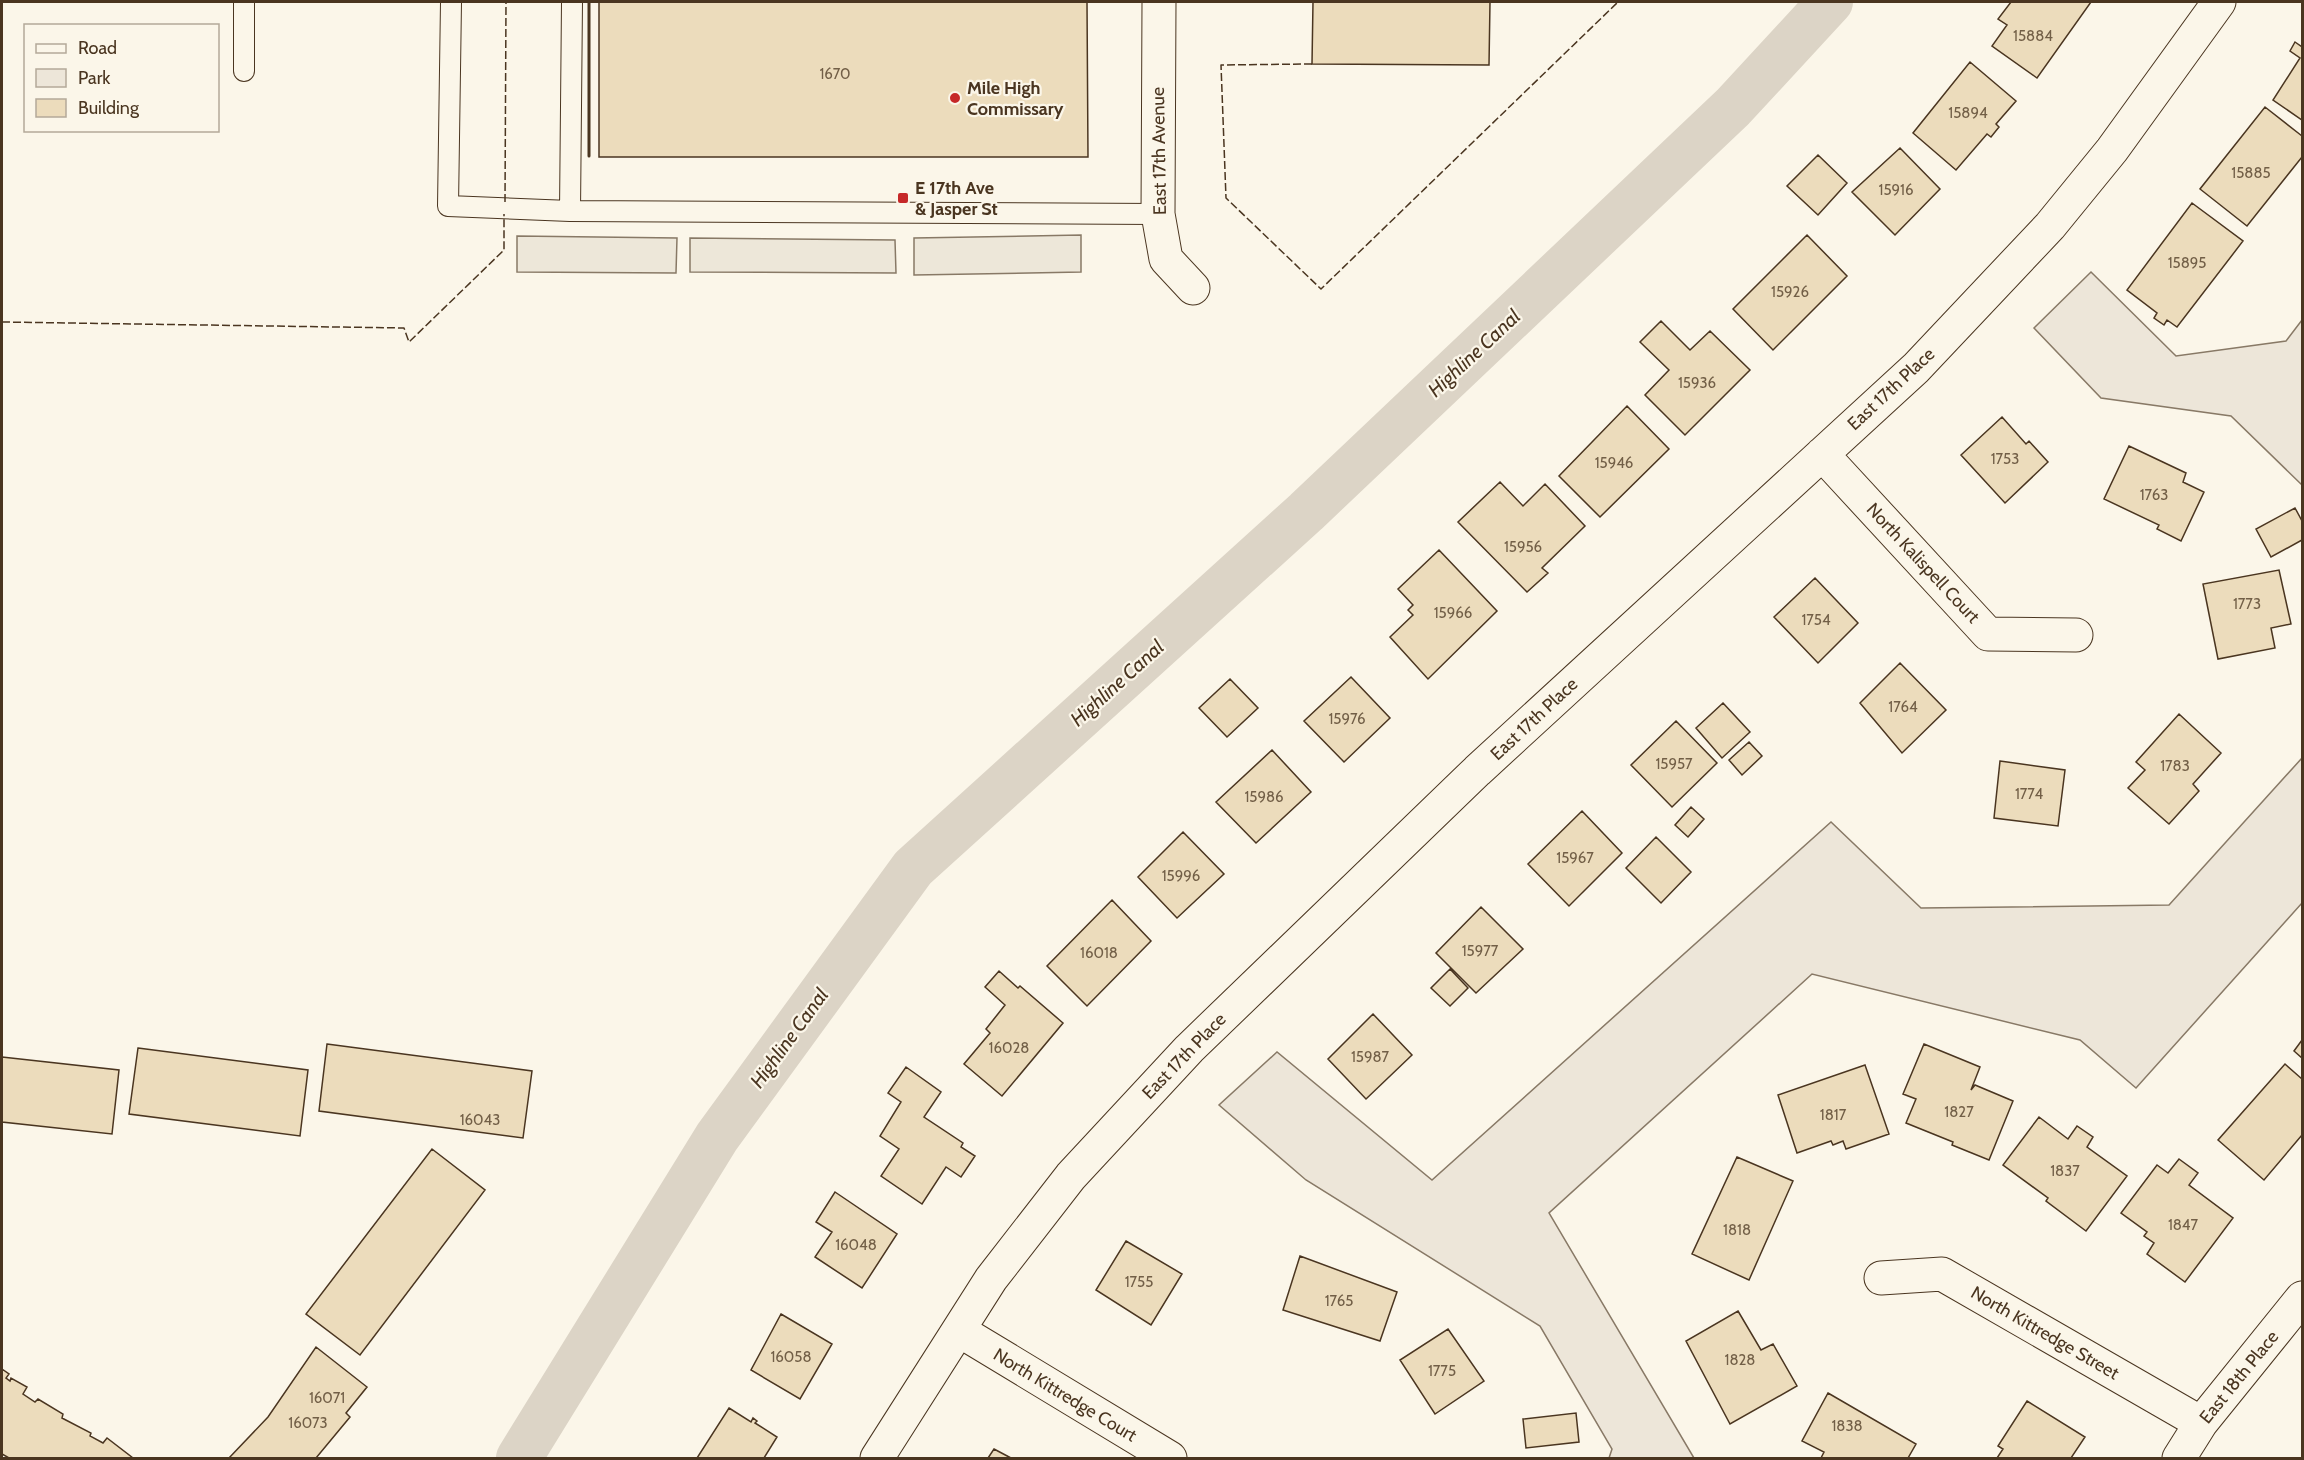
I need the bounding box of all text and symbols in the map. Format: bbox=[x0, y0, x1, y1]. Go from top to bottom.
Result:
legend bbox=[24, 24, 219, 132]
house number: 15884 bbox=[2013, 27, 2053, 45]
text: Road bbox=[78, 37, 117, 59]
house number: 1670 bbox=[819, 65, 851, 83]
text: Park bbox=[78, 67, 111, 89]
place label: Mile High Commissary bbox=[967, 77, 1064, 120]
street label: East 17th Avenue bbox=[1147, 87, 1171, 215]
marker: Mile High Commissary bbox=[948, 91, 962, 105]
text: Building bbox=[78, 97, 140, 119]
house number: 15894 bbox=[1948, 104, 1988, 122]
house number: 15885 bbox=[2231, 164, 2271, 182]
place label: E 17th Ave & Jasper St bbox=[915, 177, 998, 220]
house number: 15916 bbox=[1879, 181, 1913, 199]
marker: E 17th Ave & Jasper St bbox=[896, 191, 910, 205]
house number: 15895 bbox=[2168, 254, 2206, 272]
house number: 15926 bbox=[1771, 283, 1809, 301]
water label: Highline Canal bbox=[1423, 304, 1525, 402]
street label: East 17th Place bbox=[1843, 343, 1939, 435]
house number: 15936 bbox=[1678, 374, 1716, 392]
house number: 1753 bbox=[1991, 450, 2019, 468]
house number: 15946 bbox=[1595, 454, 1633, 472]
house number: 1763 bbox=[2140, 486, 2168, 504]
street label: North Kalispell Court bbox=[1862, 498, 1984, 628]
house number: 15956 bbox=[1504, 538, 1542, 556]
house number: 1773 bbox=[2233, 595, 2261, 613]
house number: 15966 bbox=[1434, 604, 1472, 622]
house number: 1754 bbox=[1801, 611, 1831, 629]
water label: Highline Canal bbox=[1065, 635, 1169, 731]
street label: East 17th Place bbox=[1486, 673, 1582, 765]
house number: 1764 bbox=[1888, 698, 1918, 716]
house number: 15976 bbox=[1328, 710, 1366, 728]
house number: 15957 bbox=[1655, 755, 1693, 773]
house number: 1783 bbox=[2160, 757, 2190, 775]
house number: 1774 bbox=[2015, 785, 2043, 803]
house number: 15986 bbox=[1244, 788, 1284, 806]
house number: 15967 bbox=[1556, 849, 1594, 867]
house number: 15996 bbox=[1162, 867, 1200, 885]
house number: 15977 bbox=[1462, 942, 1499, 960]
house number: 16018 bbox=[1080, 944, 1118, 962]
water label: Highline Canal bbox=[745, 983, 833, 1093]
street label: East 17th Place bbox=[1137, 1008, 1231, 1104]
house number: 16028 bbox=[989, 1039, 1029, 1057]
house number: 15987 bbox=[1351, 1048, 1390, 1066]
house number: 1827 bbox=[1944, 1103, 1974, 1121]
house number: 1817 bbox=[1820, 1106, 1847, 1124]
house number: 16043 bbox=[460, 1111, 500, 1129]
house number: 1837 bbox=[2050, 1162, 2080, 1180]
house number: 1847 bbox=[2168, 1216, 2199, 1234]
house number: 1818 bbox=[1723, 1221, 1751, 1239]
house number: 16048 bbox=[835, 1236, 877, 1254]
house number: 1755 bbox=[1125, 1273, 1153, 1291]
street label: North Kittredge Street bbox=[1967, 1282, 2123, 1384]
house number: 1765 bbox=[1325, 1292, 1353, 1310]
street label: East 18th Place bbox=[2195, 1326, 2283, 1428]
street label: North Kittredge Court bbox=[989, 1344, 1141, 1446]
house number: 16058 bbox=[770, 1348, 812, 1366]
house number: 1828 bbox=[1725, 1351, 1755, 1369]
house number: 1775 bbox=[1428, 1362, 1456, 1380]
house number: 16071 bbox=[309, 1389, 345, 1407]
house number: 16073 bbox=[288, 1414, 328, 1432]
house number: 1838 bbox=[1831, 1417, 1863, 1435]

